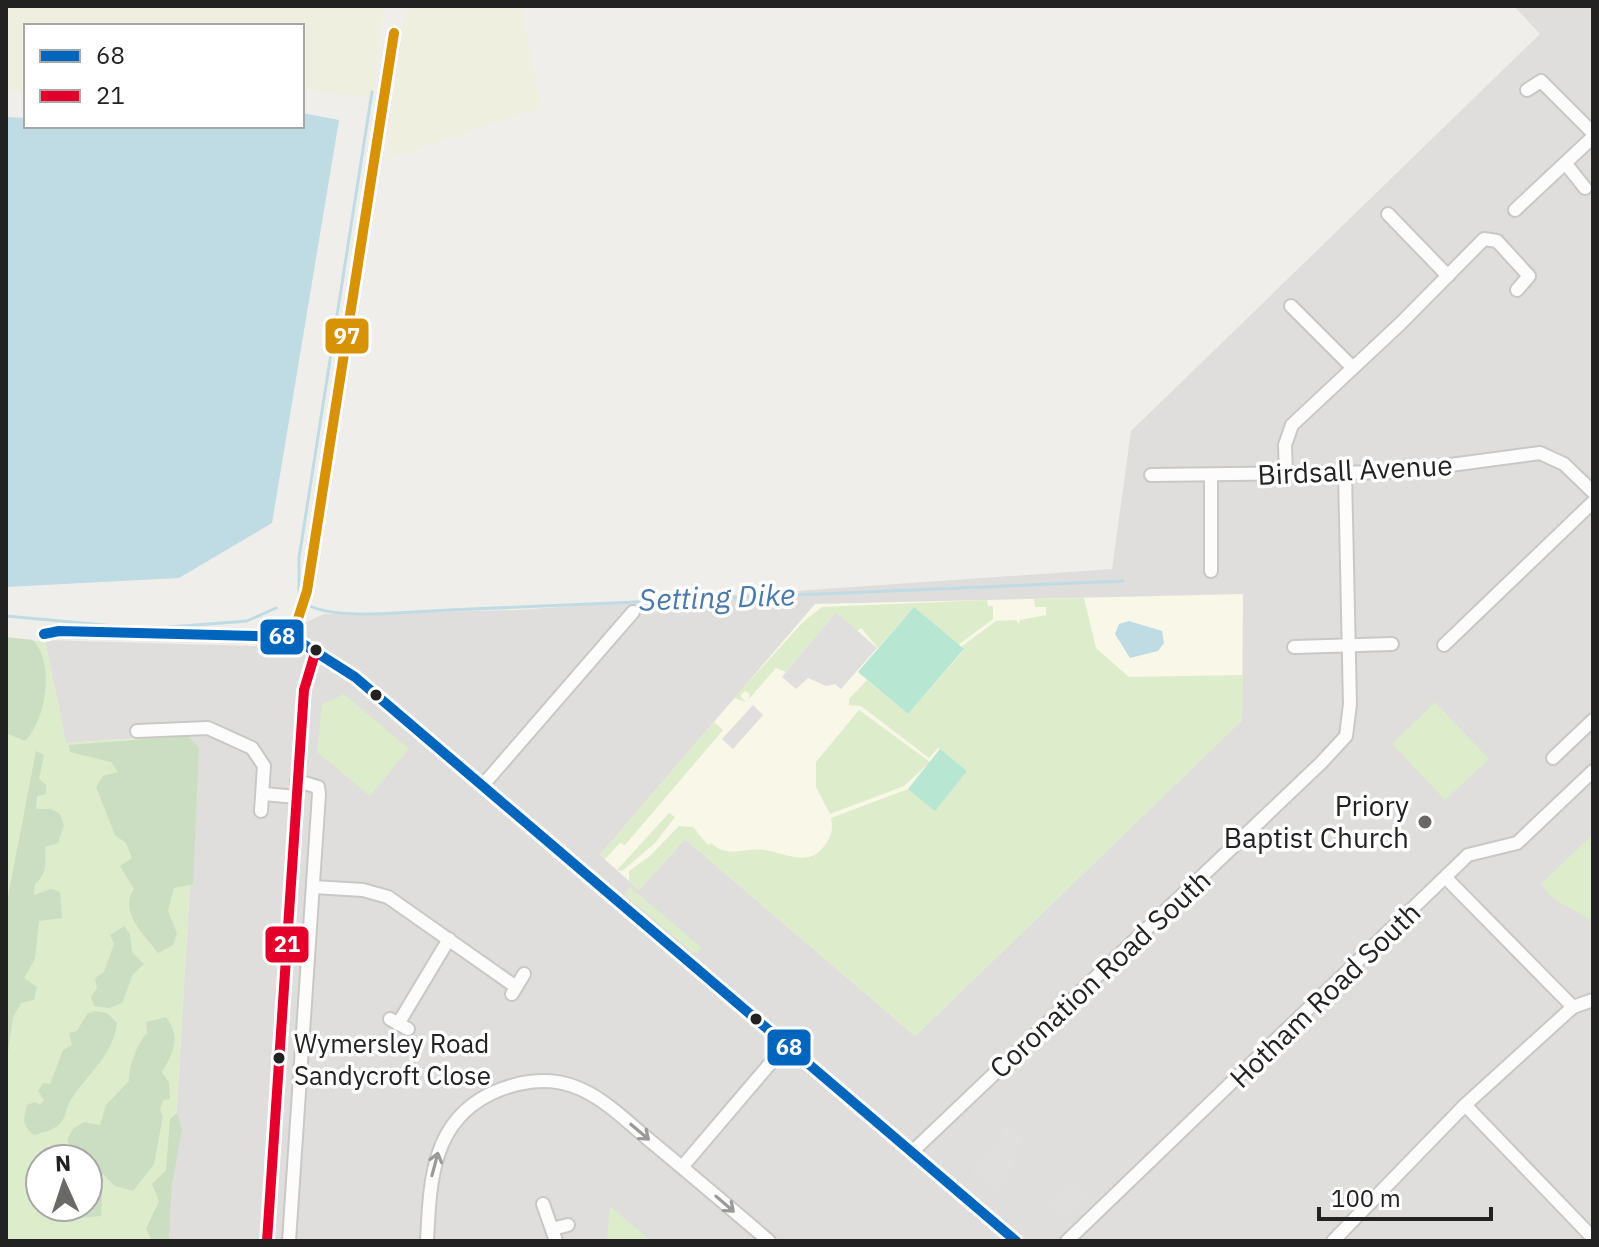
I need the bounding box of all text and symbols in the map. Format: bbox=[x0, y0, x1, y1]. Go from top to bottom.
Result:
legend bbox=[24, 24, 304, 128]
text: 68 bbox=[96, 39, 125, 71]
text: 21 bbox=[96, 79, 125, 111]
line badge: 97 bbox=[324, 317, 370, 355]
text: 97 bbox=[334, 321, 360, 350]
street label: Birdsall Avenue bbox=[1256, 446, 1454, 493]
water label: Setting Dike bbox=[638, 574, 796, 619]
line badge: 68 bbox=[259, 618, 305, 656]
text: 68 bbox=[269, 621, 295, 650]
unlabelled marker bbox=[308, 642, 324, 658]
unlabelled marker bbox=[368, 687, 384, 703]
place label: Priory Baptist Church bbox=[1224, 787, 1409, 856]
marker: Priory Baptist Church bbox=[1416, 813, 1434, 831]
street label: Coronation Road South bbox=[981, 861, 1218, 1086]
street label: Hotham Road South bbox=[1221, 894, 1428, 1095]
line badge: 21 bbox=[264, 925, 310, 964]
text: 21 bbox=[274, 929, 300, 958]
unlabelled marker bbox=[748, 1011, 764, 1027]
place label: Wymersley Road Sandycroft Close bbox=[294, 1026, 491, 1092]
line badge: 68 bbox=[766, 1028, 812, 1067]
text: 68 bbox=[776, 1032, 802, 1061]
marker: Wymersley Road Sandycroft Close bbox=[271, 1050, 287, 1066]
one-way arrow bbox=[629, 1123, 650, 1141]
north arrow bbox=[24, 1143, 104, 1223]
text: N bbox=[54, 1148, 72, 1177]
one-way arrow bbox=[428, 1151, 443, 1177]
scale bar bbox=[1319, 1171, 1491, 1221]
text: 100 m bbox=[1331, 1182, 1401, 1214]
one-way arrow bbox=[715, 1195, 735, 1213]

